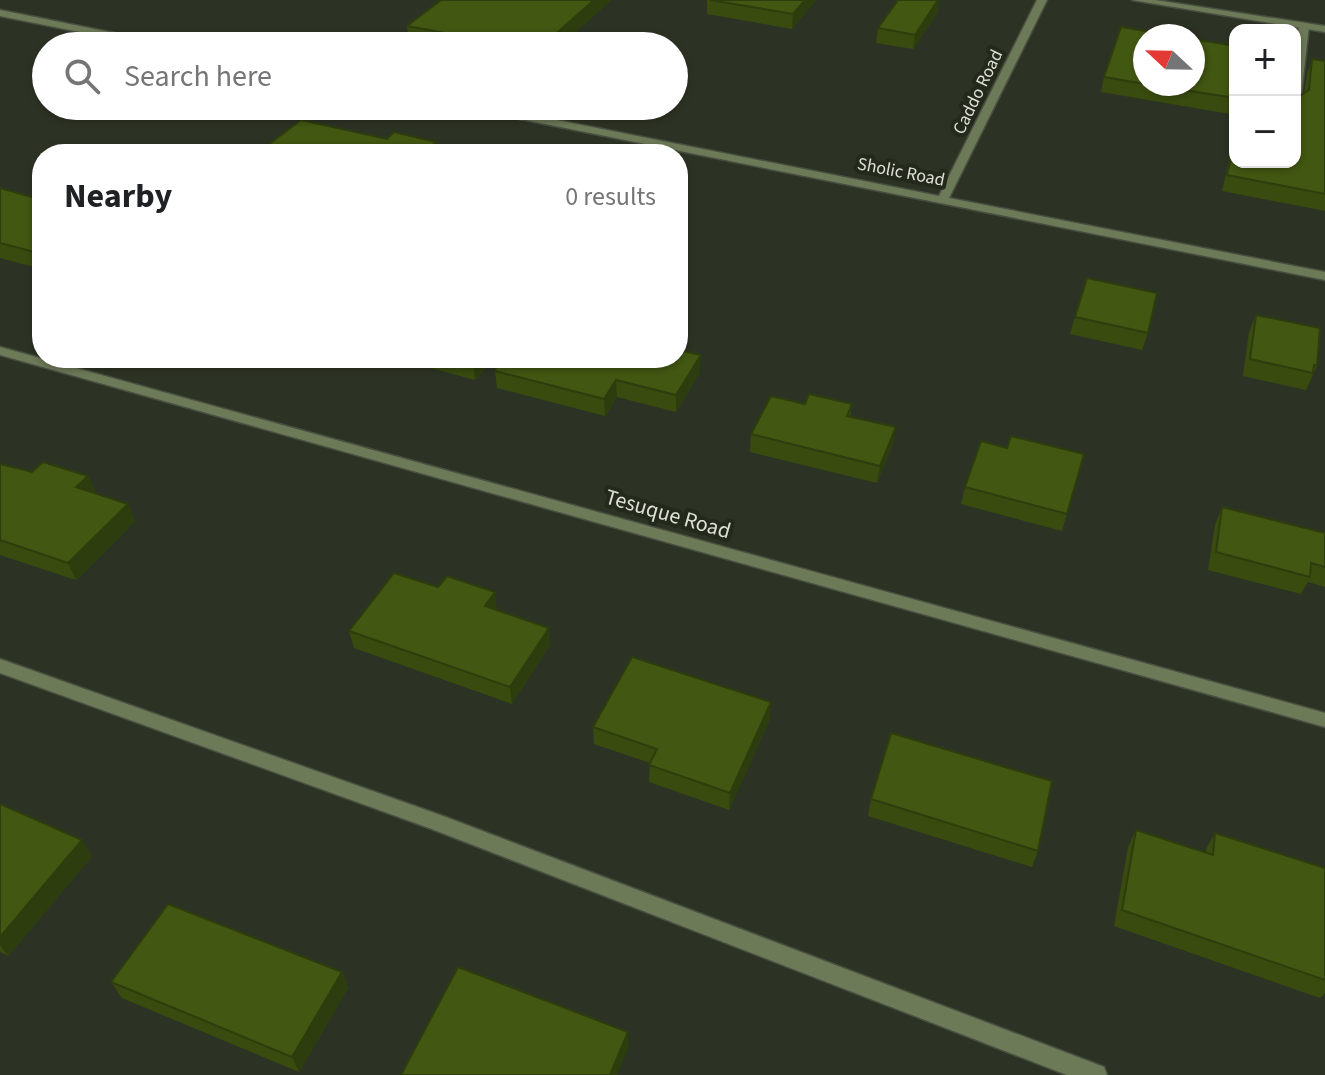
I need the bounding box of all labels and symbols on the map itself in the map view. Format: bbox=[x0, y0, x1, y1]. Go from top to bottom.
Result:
north arrow bbox=[1133, 24, 1205, 96]
street label: Caddo Road bbox=[947, 45, 1009, 139]
street label: Sholic Road bbox=[855, 151, 947, 193]
street label: Tesuque Road bbox=[602, 481, 734, 547]

